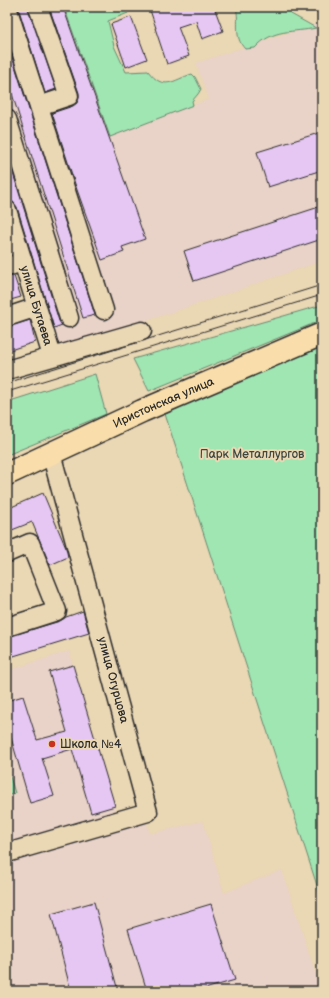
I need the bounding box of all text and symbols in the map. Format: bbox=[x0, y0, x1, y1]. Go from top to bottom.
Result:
street label: улица Бутаева bbox=[17, 264, 56, 347]
street label: Иристонская улица bbox=[110, 374, 216, 431]
park label: Парк Металлургов bbox=[200, 447, 305, 462]
street label: улица Огурцова bbox=[94, 635, 132, 725]
place label: Школа №4 bbox=[60, 737, 122, 752]
marker: Школа №4 bbox=[47, 739, 57, 749]

